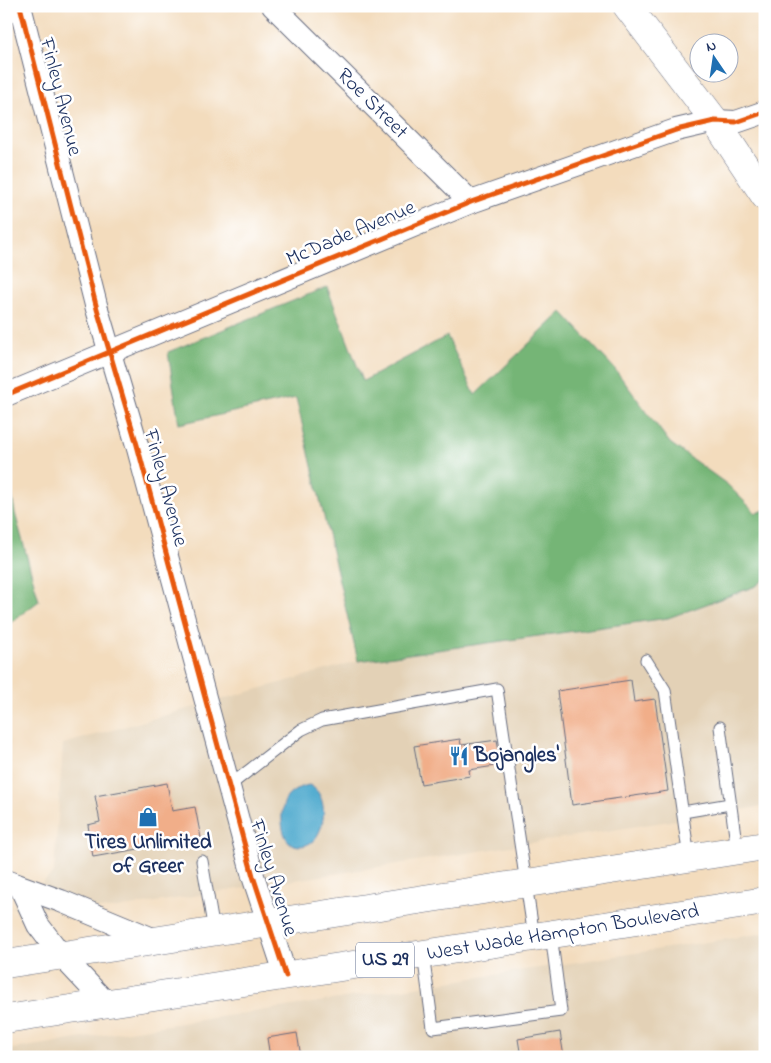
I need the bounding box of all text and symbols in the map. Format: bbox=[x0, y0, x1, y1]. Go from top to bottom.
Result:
north arrow bbox=[688, 32, 738, 82]
street label: Finley Avenue bbox=[29, 34, 89, 160]
text: N bbox=[704, 36, 718, 58]
street label: Roe Street bbox=[330, 62, 414, 146]
street label: McDade Avenue bbox=[282, 193, 421, 275]
street label: Finley Avenue bbox=[133, 425, 195, 551]
place label: Bojangles' bbox=[473, 741, 560, 773]
restaurant icon: Bojangles' bbox=[448, 745, 470, 767]
shop icon: Tires Unlimited of Greer bbox=[137, 806, 159, 828]
street label: Finley Avenue bbox=[239, 815, 305, 941]
place label: Tires Unlimited of Greer bbox=[85, 828, 212, 882]
street label: West Wade Hampton Boulevard bbox=[425, 897, 701, 969]
road number: US 29 bbox=[356, 942, 414, 978]

